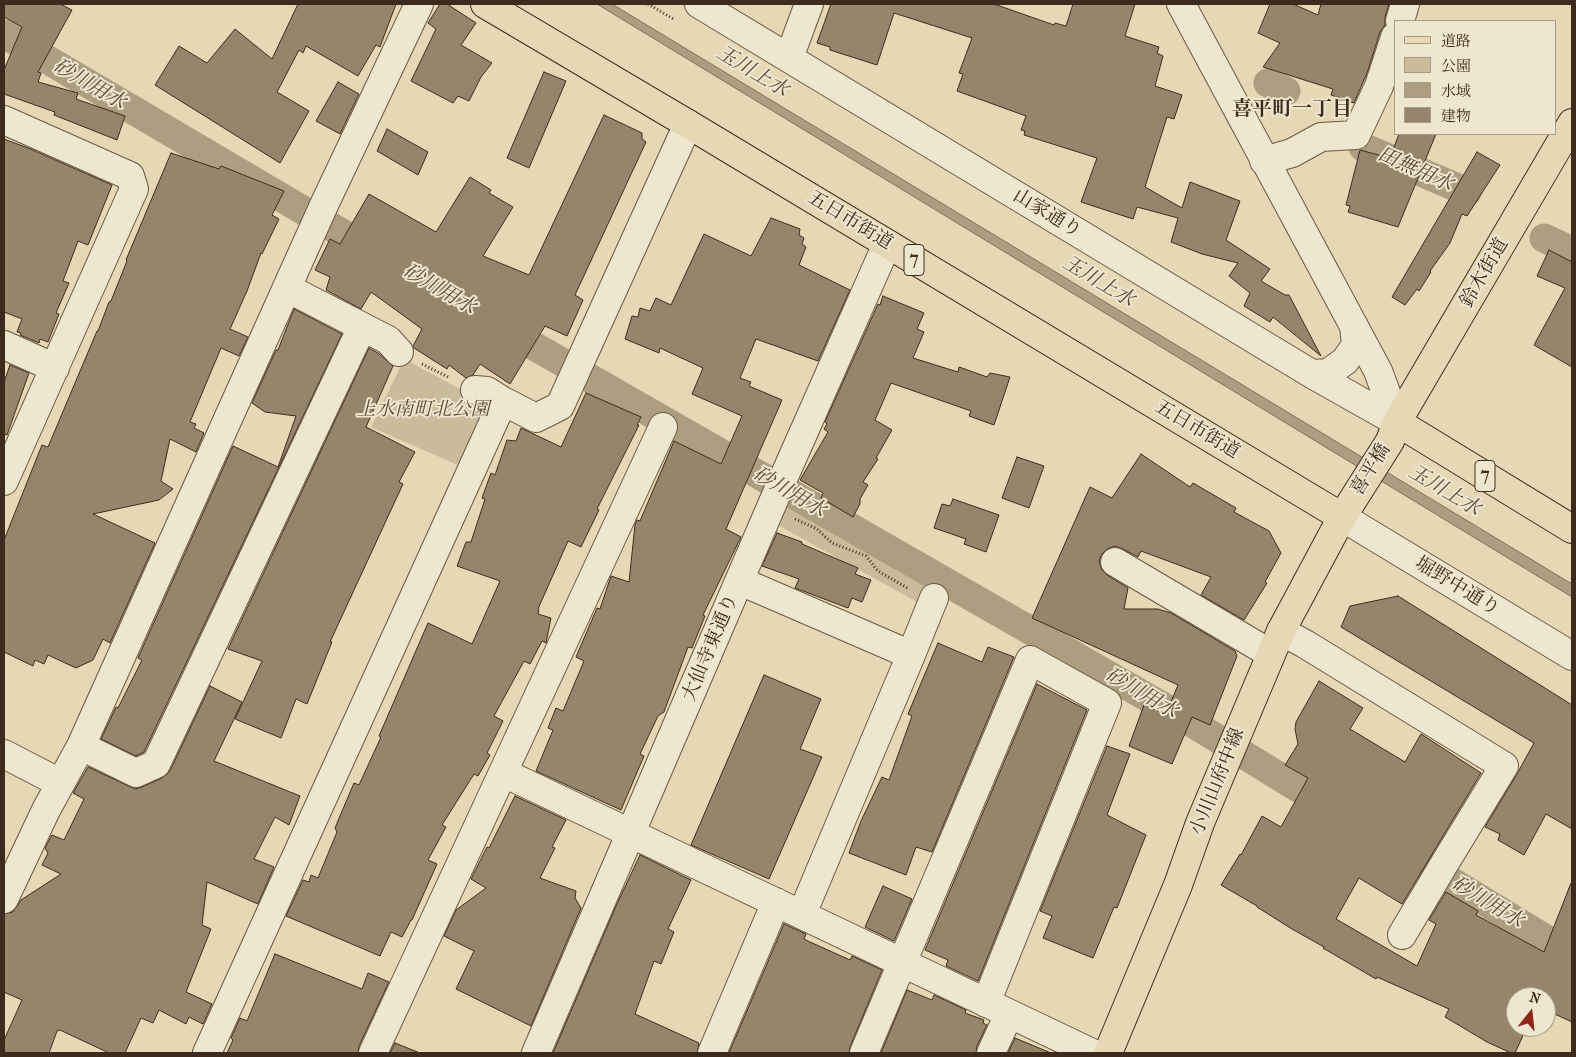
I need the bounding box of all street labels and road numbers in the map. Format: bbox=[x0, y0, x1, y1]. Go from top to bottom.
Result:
street label: 山家通り bbox=[1009, 185, 1085, 243]
street label: 五日市街道 bbox=[803, 187, 897, 255]
street label: 鈴木街道 bbox=[1456, 234, 1514, 312]
road number: 7 bbox=[904, 244, 924, 276]
street label: 五日市街道 bbox=[1150, 396, 1244, 464]
street label: 喜平橋 bbox=[1346, 440, 1396, 500]
road number: 7 bbox=[1475, 461, 1495, 492]
street label: 堀野中通り bbox=[1410, 553, 1504, 621]
street label: 大仙寺東通り bbox=[678, 591, 744, 705]
street label: 小川山府中線 bbox=[1186, 725, 1250, 839]

